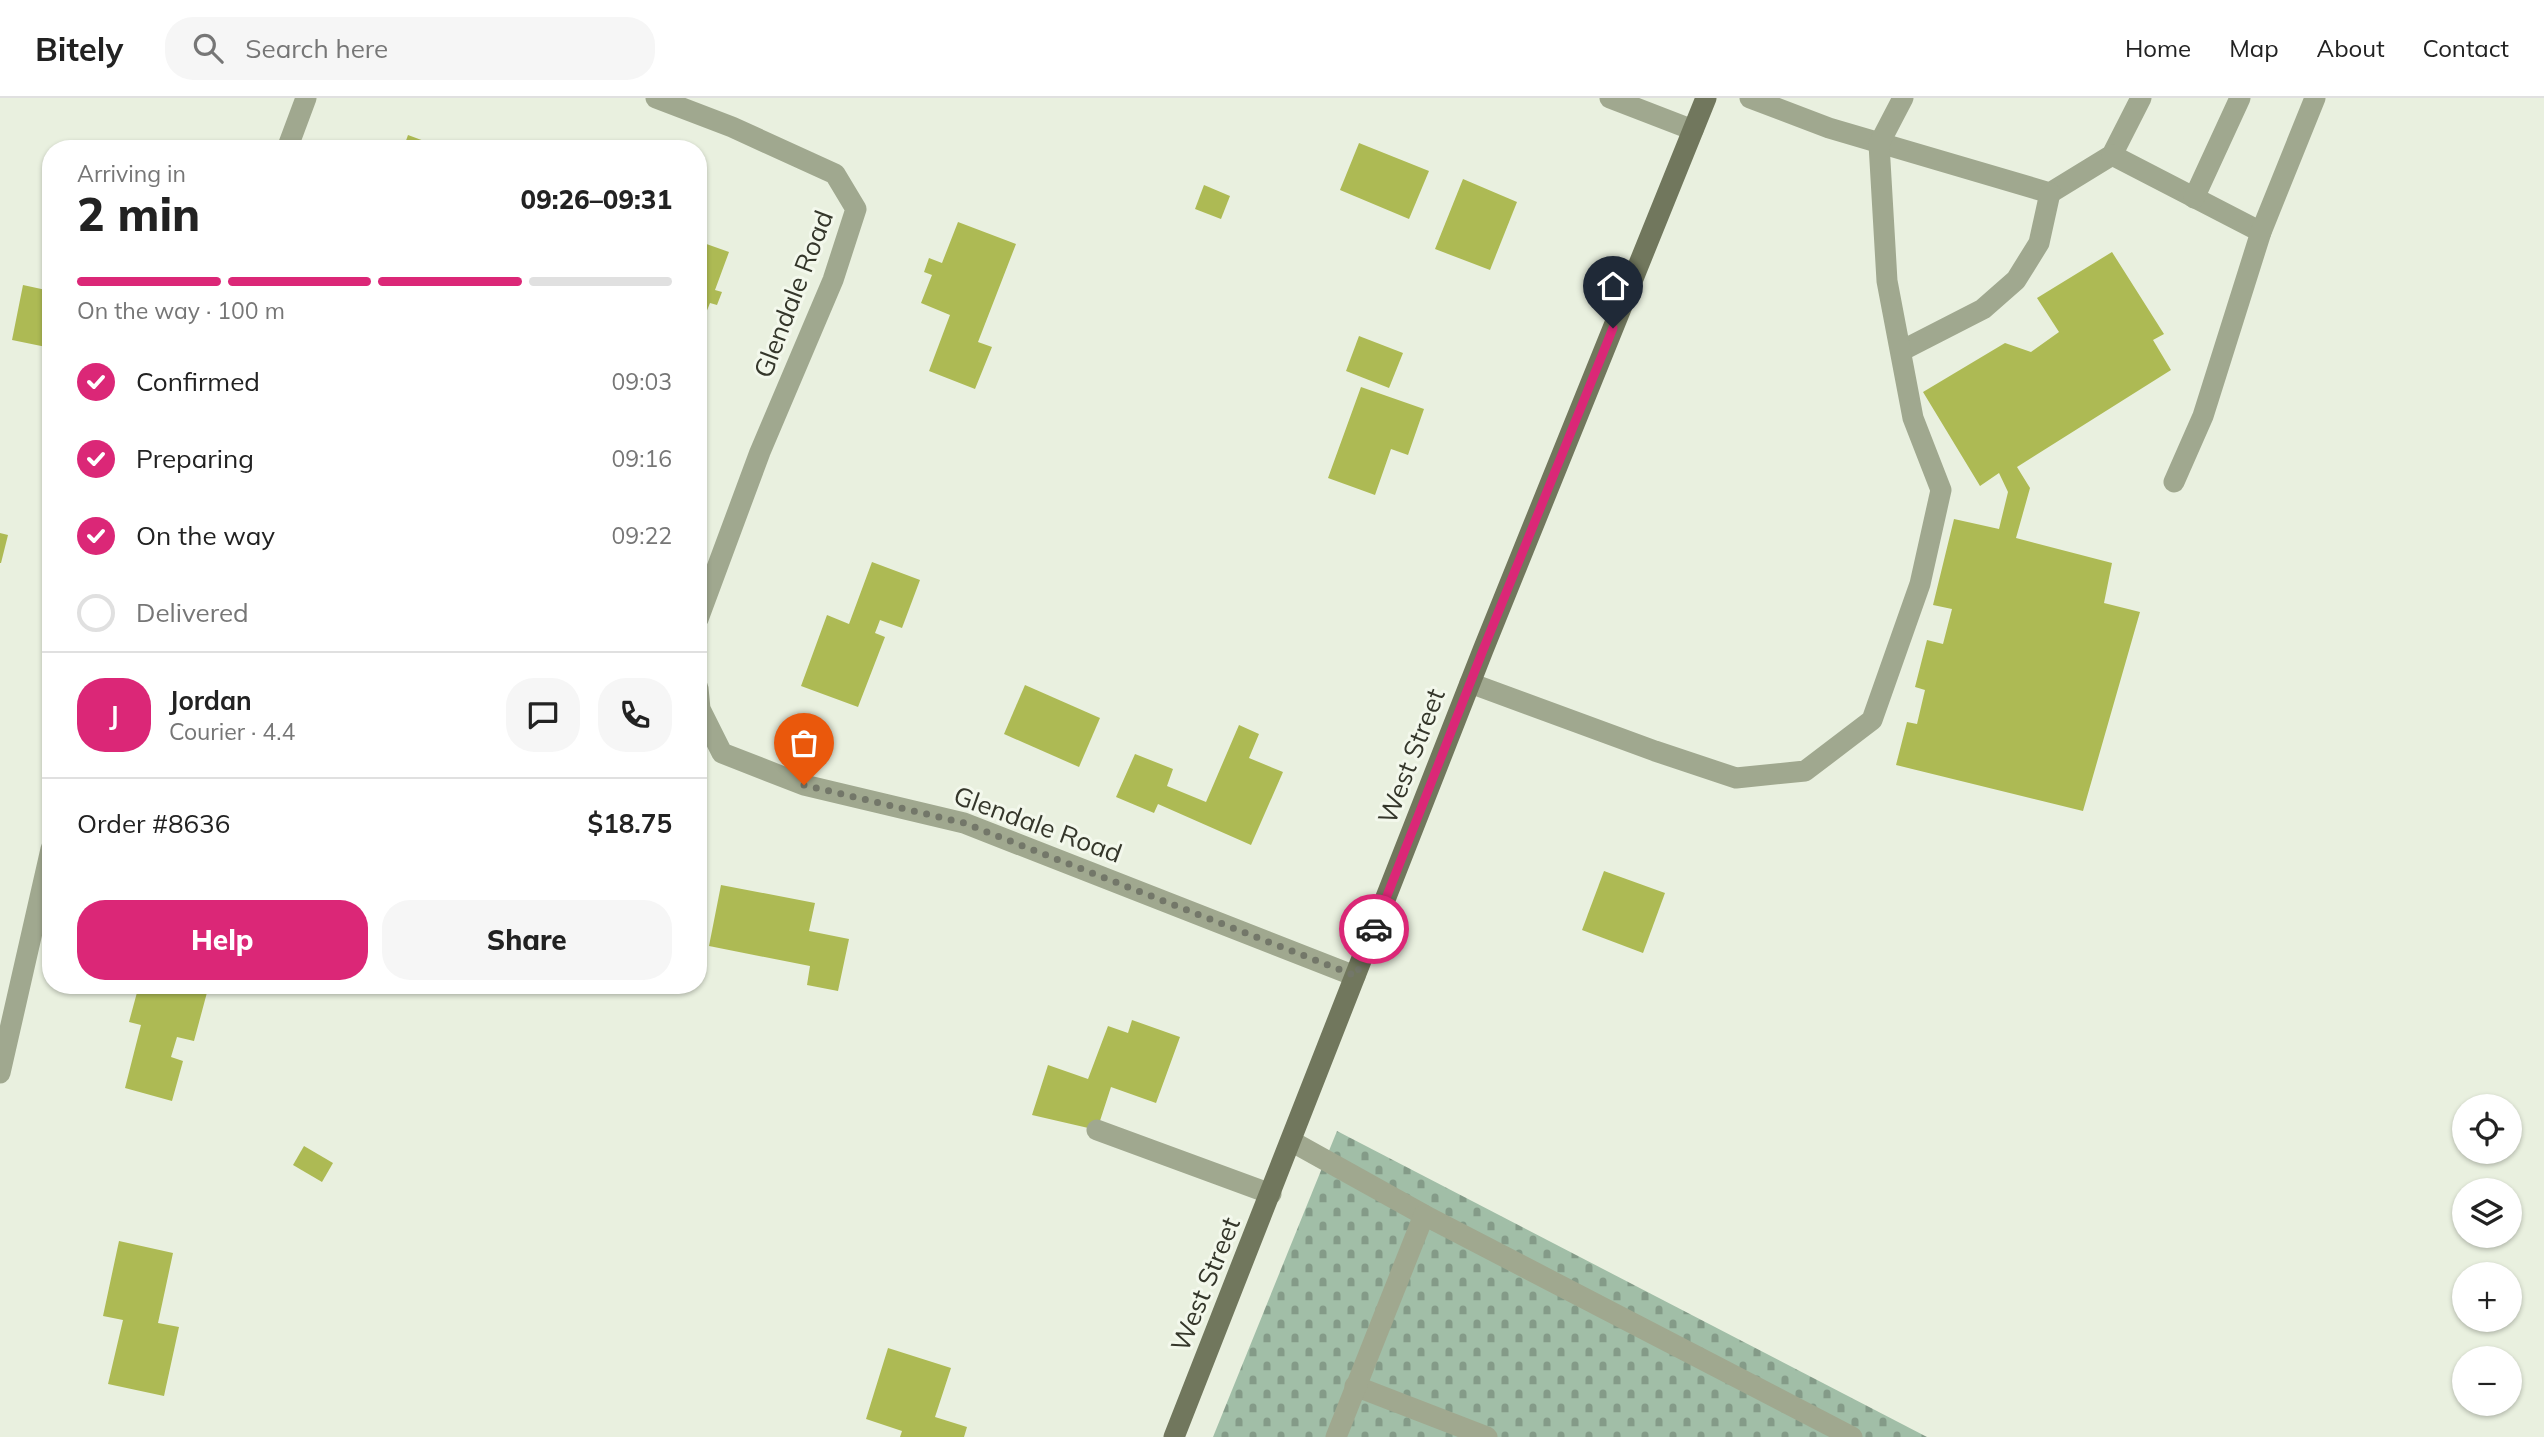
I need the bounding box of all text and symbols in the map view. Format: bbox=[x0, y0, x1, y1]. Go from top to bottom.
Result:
search box bbox=[165, 17, 655, 80]
text: Bitely bbox=[35, 28, 123, 69]
icon: search bbox=[189, 29, 227, 67]
text: Search here bbox=[245, 32, 388, 65]
text: Home bbox=[2125, 33, 2191, 63]
text: Map bbox=[2229, 33, 2279, 63]
text: About bbox=[2317, 33, 2385, 63]
text: Contact bbox=[2423, 33, 2509, 63]
text: Arriving in bbox=[77, 159, 186, 188]
text: 09:26–09:31 bbox=[521, 183, 672, 216]
text: 2 min bbox=[77, 185, 200, 243]
street label: Glendale Road bbox=[746, 206, 840, 382]
pin bbox=[1583, 256, 1643, 328]
icon: home bbox=[1594, 267, 1632, 305]
text: On the way · 100 m bbox=[77, 296, 285, 325]
icon: check bbox=[77, 363, 115, 401]
text: Confirmed bbox=[136, 365, 260, 398]
text: 09:03 bbox=[612, 367, 672, 396]
icon: check bbox=[77, 440, 115, 478]
text: Preparing bbox=[136, 442, 254, 475]
text: 09:16 bbox=[612, 444, 672, 473]
icon: check bbox=[77, 517, 115, 555]
text: On the way bbox=[136, 519, 275, 552]
text: 09:22 bbox=[612, 521, 672, 550]
text: Delivered bbox=[136, 596, 249, 629]
button: chat bbox=[506, 678, 580, 752]
button: phone bbox=[598, 678, 672, 752]
text: Jordan bbox=[169, 684, 252, 717]
street label: West Street bbox=[1370, 684, 1452, 828]
text: J bbox=[109, 699, 119, 732]
pin bbox=[774, 713, 834, 785]
text: Courier · 4.4 bbox=[169, 717, 295, 746]
icon: bag bbox=[785, 724, 823, 762]
street label: Glendale Road bbox=[949, 778, 1127, 870]
text: Order #8636 bbox=[77, 807, 230, 840]
text: $18.75 bbox=[588, 807, 672, 840]
courier bbox=[1339, 894, 1409, 964]
button: Help bbox=[77, 900, 368, 980]
button: Share bbox=[382, 900, 672, 980]
icon: car bbox=[1355, 910, 1393, 948]
map controls bbox=[2452, 1094, 2522, 1416]
button: locate bbox=[2452, 1094, 2522, 1164]
button: layers bbox=[2452, 1178, 2522, 1248]
street label: West Street bbox=[1163, 1212, 1247, 1356]
button: + bbox=[2452, 1262, 2522, 1332]
button: − bbox=[2452, 1346, 2522, 1416]

